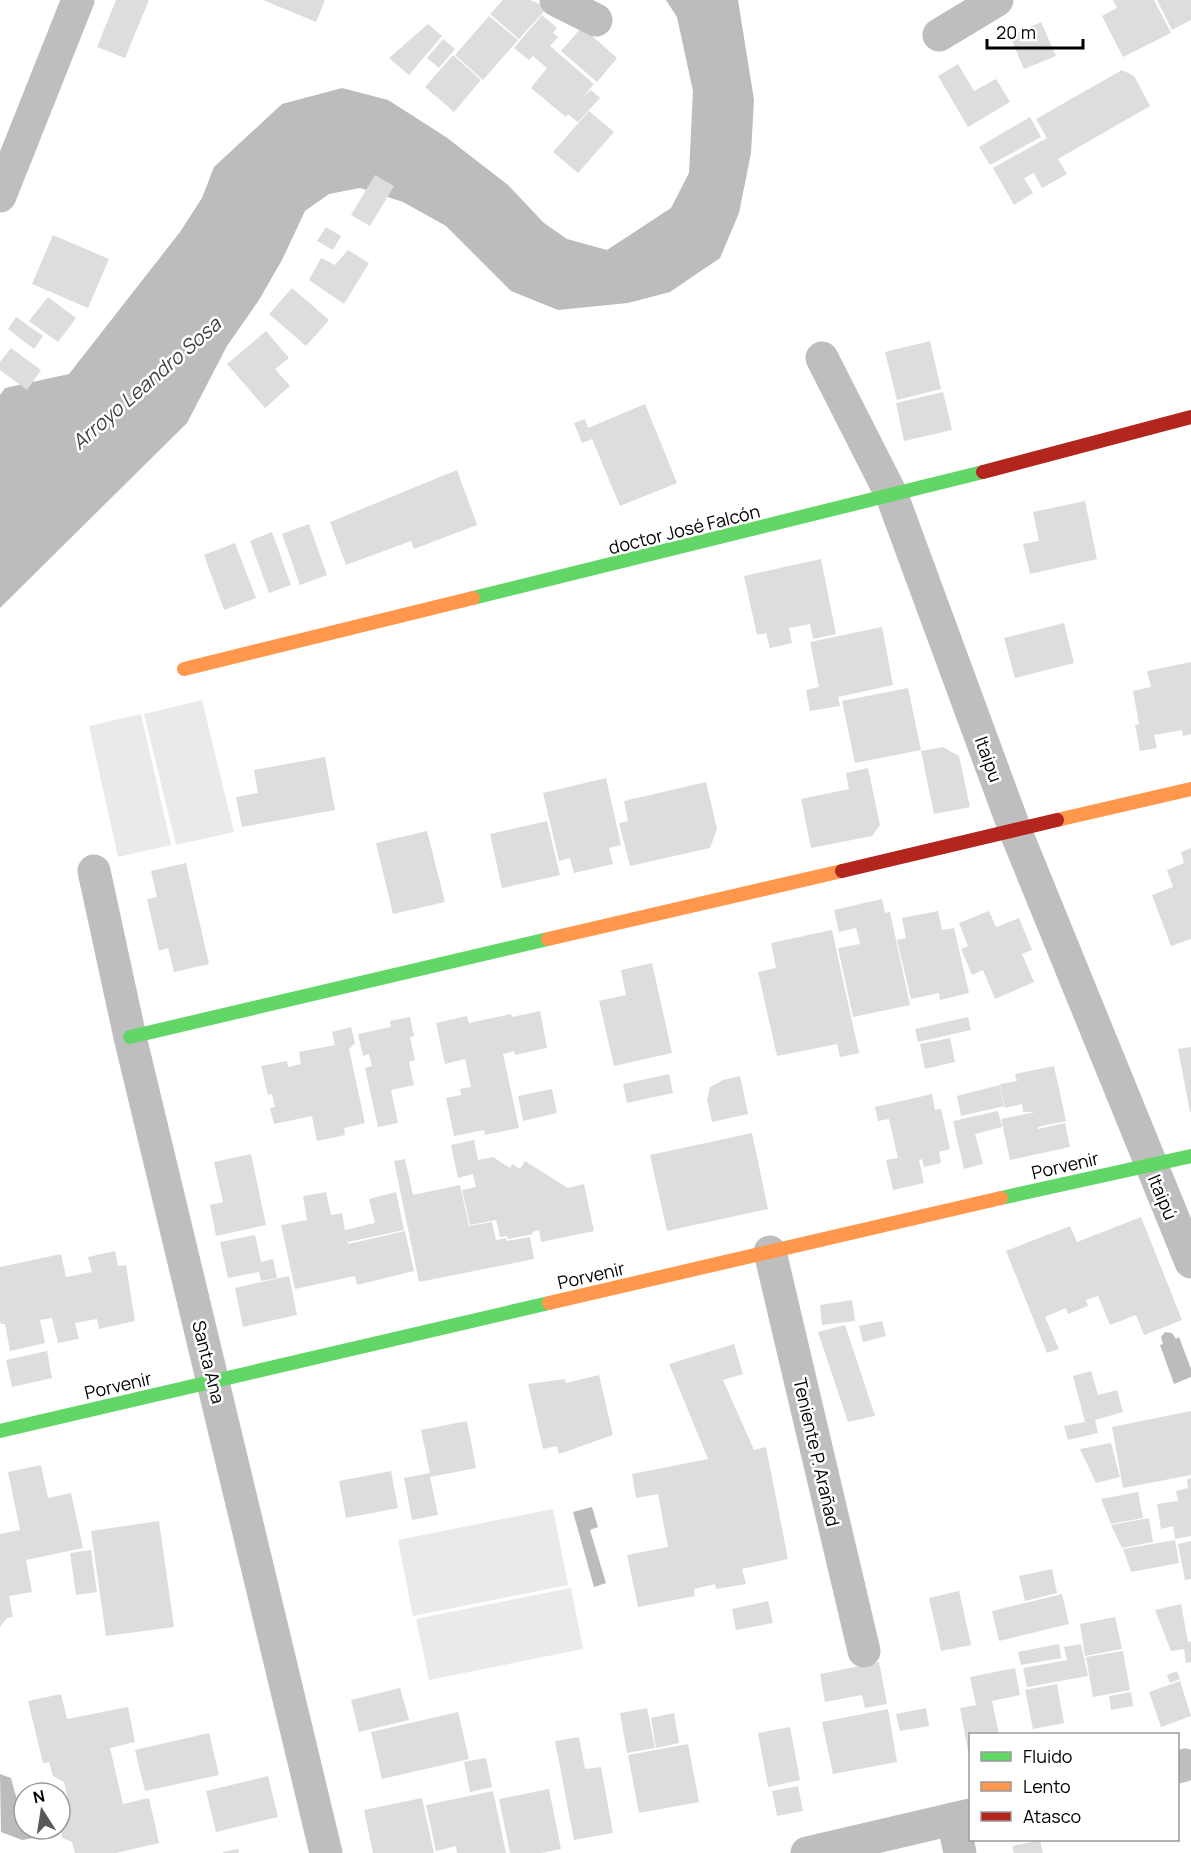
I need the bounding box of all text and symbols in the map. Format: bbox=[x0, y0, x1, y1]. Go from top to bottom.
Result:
scale bar bbox=[987, 12, 1083, 50]
text: 20 m bbox=[996, 20, 1036, 44]
water label: Arroyo Leandro Sosa bbox=[66, 310, 227, 455]
street label: doctor José Falcón bbox=[606, 499, 762, 559]
street label: Itaipu bbox=[970, 733, 1008, 785]
street label: Porvenir bbox=[1029, 1146, 1102, 1184]
street label: Itaipú bbox=[1143, 1171, 1183, 1223]
street label: Porvenir bbox=[555, 1256, 628, 1294]
street label: Santa Ana bbox=[187, 1318, 231, 1406]
street label: Porvenir bbox=[82, 1366, 155, 1404]
street label: Teniente P. Arañad bbox=[788, 1376, 846, 1528]
legend bbox=[969, 1733, 1179, 1841]
text: Fluido bbox=[1023, 1744, 1072, 1768]
text: Lento bbox=[1023, 1774, 1071, 1798]
north arrow bbox=[12, 1781, 72, 1841]
text: N bbox=[31, 1784, 47, 1808]
text: Atasco bbox=[1023, 1804, 1081, 1828]

